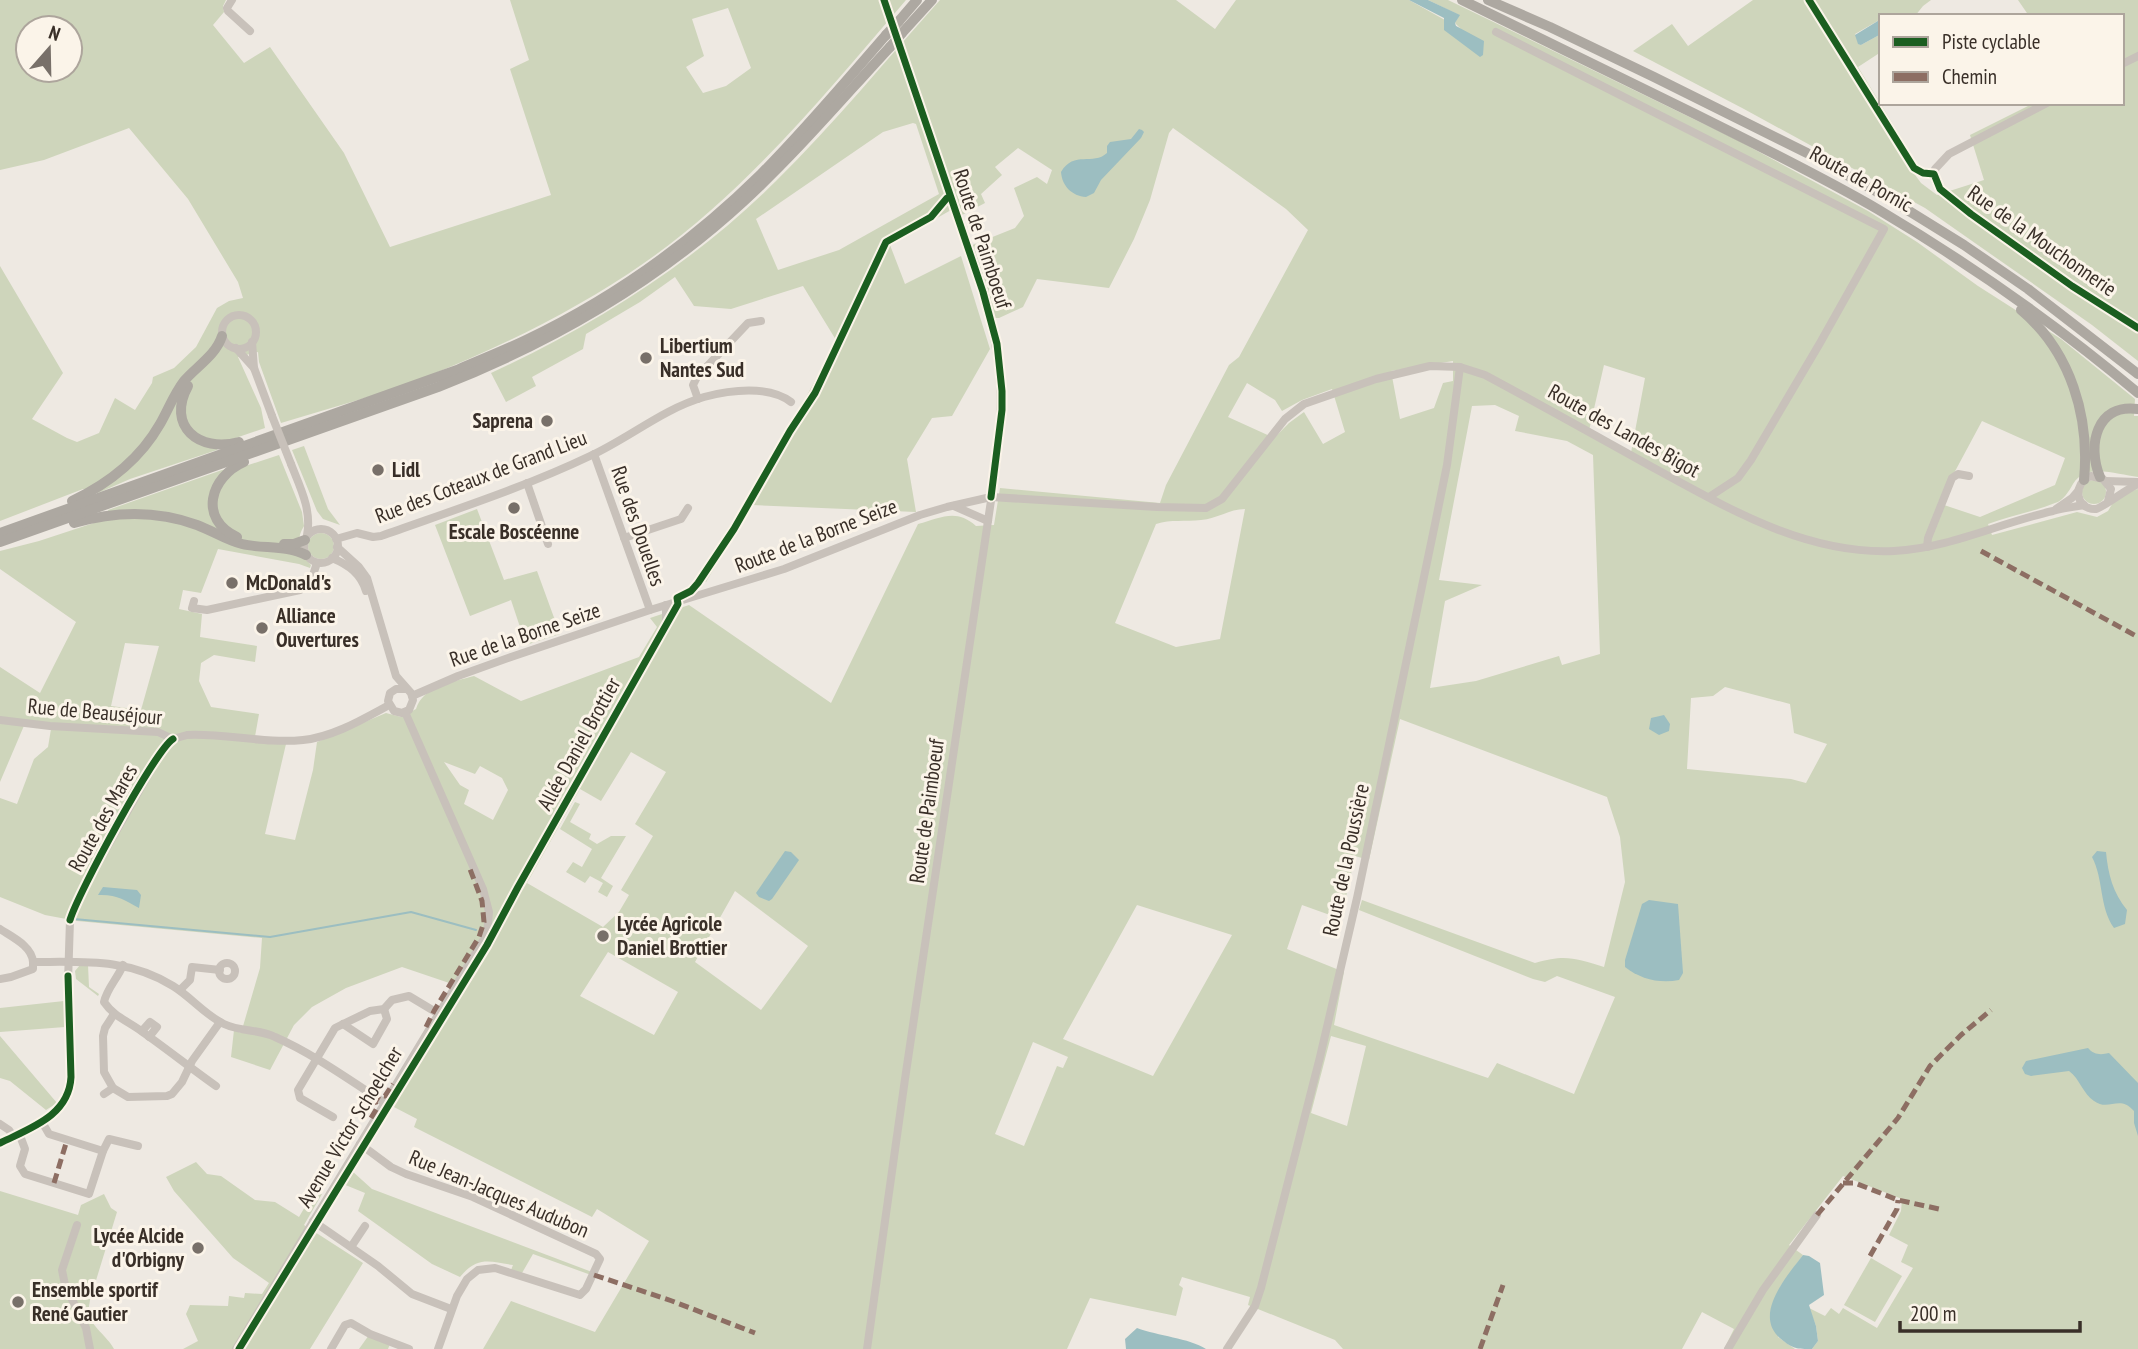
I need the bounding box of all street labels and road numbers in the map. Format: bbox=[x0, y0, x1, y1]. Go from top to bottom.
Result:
street label: Route de Pornic bbox=[1805, 139, 1918, 218]
street label: Route de Paimboeuf bbox=[947, 166, 1018, 313]
street label: Rue de la Mouchonnerie bbox=[1963, 179, 2122, 302]
street label: Route des Landes Bigot bbox=[1544, 378, 1705, 483]
street label: Rue des Coteaux de Grand Lieu bbox=[371, 424, 591, 529]
street label: Rue des Douelles bbox=[605, 462, 672, 589]
street label: Route de la Borne Seize bbox=[731, 492, 901, 579]
street label: Rue de la Borne Seize bbox=[446, 596, 604, 673]
street label: Allée Daniel Brottier bbox=[531, 672, 626, 815]
street label: Rue de Beauséjour bbox=[27, 692, 164, 731]
street label: Route de Paimboeuf bbox=[903, 737, 950, 885]
street label: Route des Mares bbox=[62, 759, 143, 876]
street label: Route de la Poussière bbox=[1316, 781, 1375, 939]
street label: Avenue Victor Schoelcher bbox=[291, 1041, 408, 1212]
street label: Rue Jean-Jacques Audubon bbox=[405, 1143, 593, 1244]

